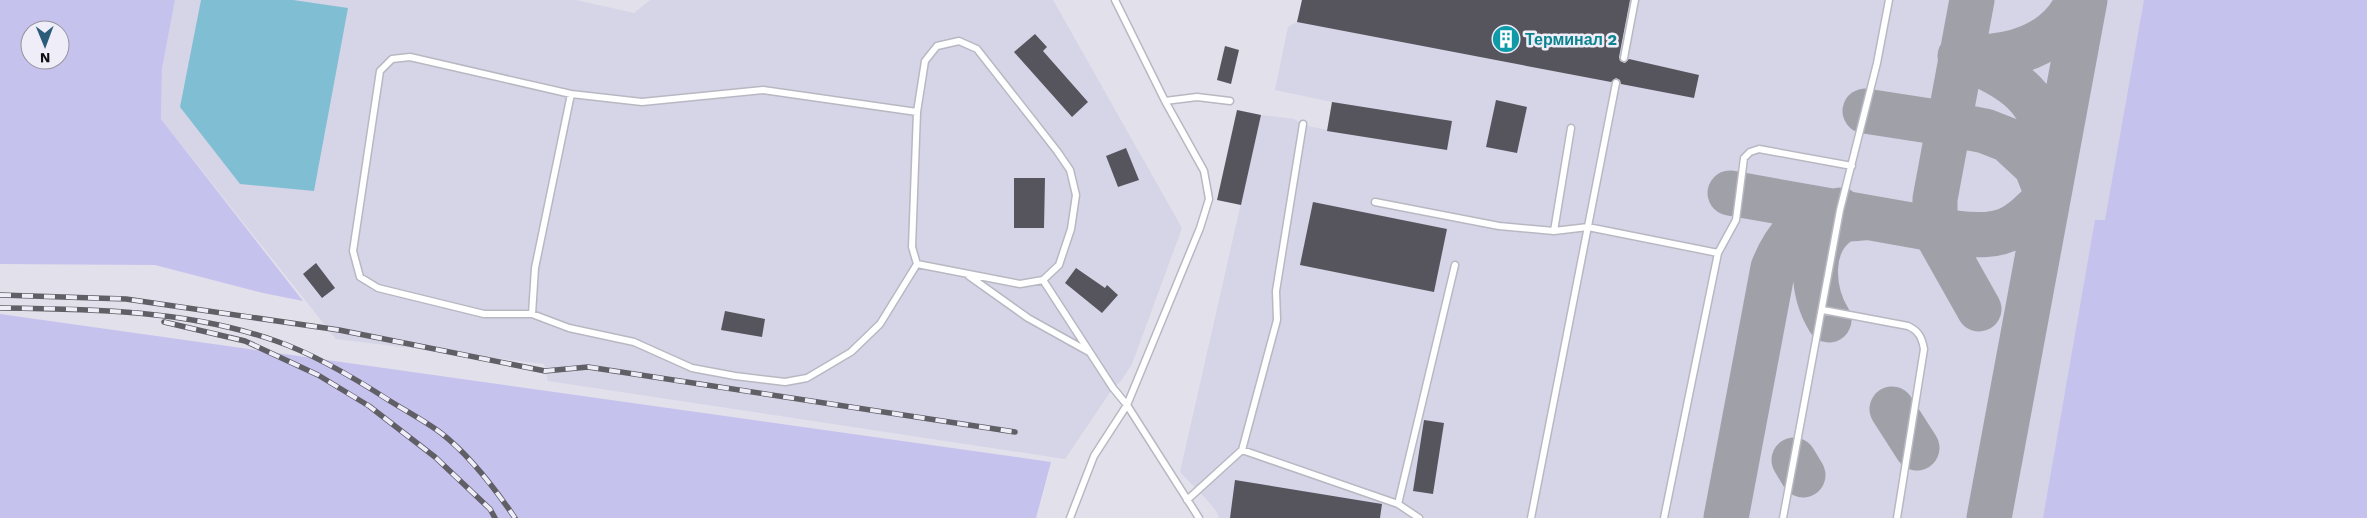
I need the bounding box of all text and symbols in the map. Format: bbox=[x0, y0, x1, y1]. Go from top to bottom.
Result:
north arrow bbox=[20, 20, 70, 70]
building icon: Терминал 2 bbox=[1491, 24, 1521, 54]
place label: Терминал 2 bbox=[1525, 30, 1617, 49]
text: N bbox=[40, 50, 51, 66]

